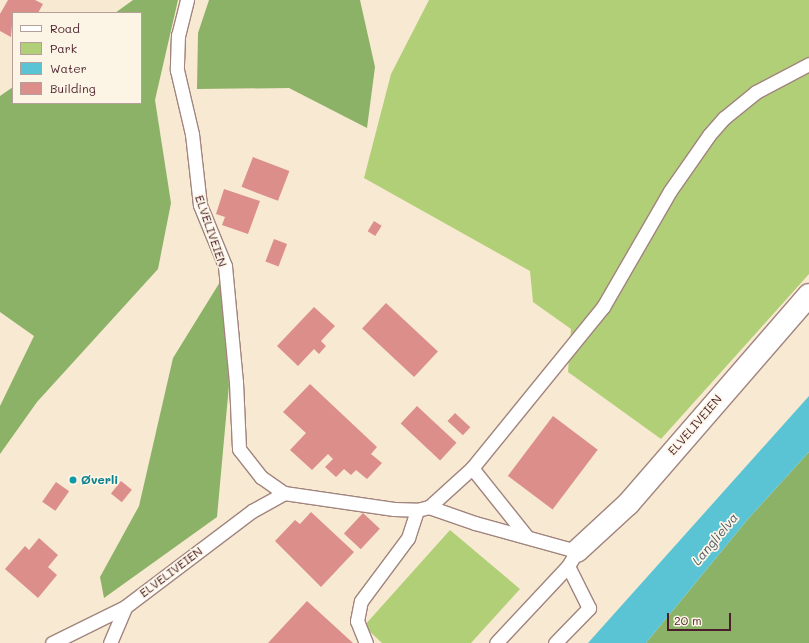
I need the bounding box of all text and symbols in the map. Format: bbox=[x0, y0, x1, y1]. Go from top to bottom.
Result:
legend bbox=[12, 12, 142, 104]
text: Road bbox=[50, 20, 80, 36]
text: Park bbox=[50, 40, 77, 56]
text: Water bbox=[50, 60, 87, 76]
text: Building bbox=[50, 80, 96, 96]
street label: ELVELIVEIEN bbox=[192, 193, 230, 269]
street label: ELVELIVEIEN bbox=[665, 392, 725, 458]
place label: Øverli bbox=[81, 473, 118, 487]
marker: Øverli bbox=[68, 475, 78, 485]
water label: Langlielva bbox=[689, 510, 741, 568]
street label: ELVELIVEIEN bbox=[137, 544, 205, 600]
scale bar bbox=[669, 605, 733, 631]
text: 20 m bbox=[674, 612, 702, 628]

